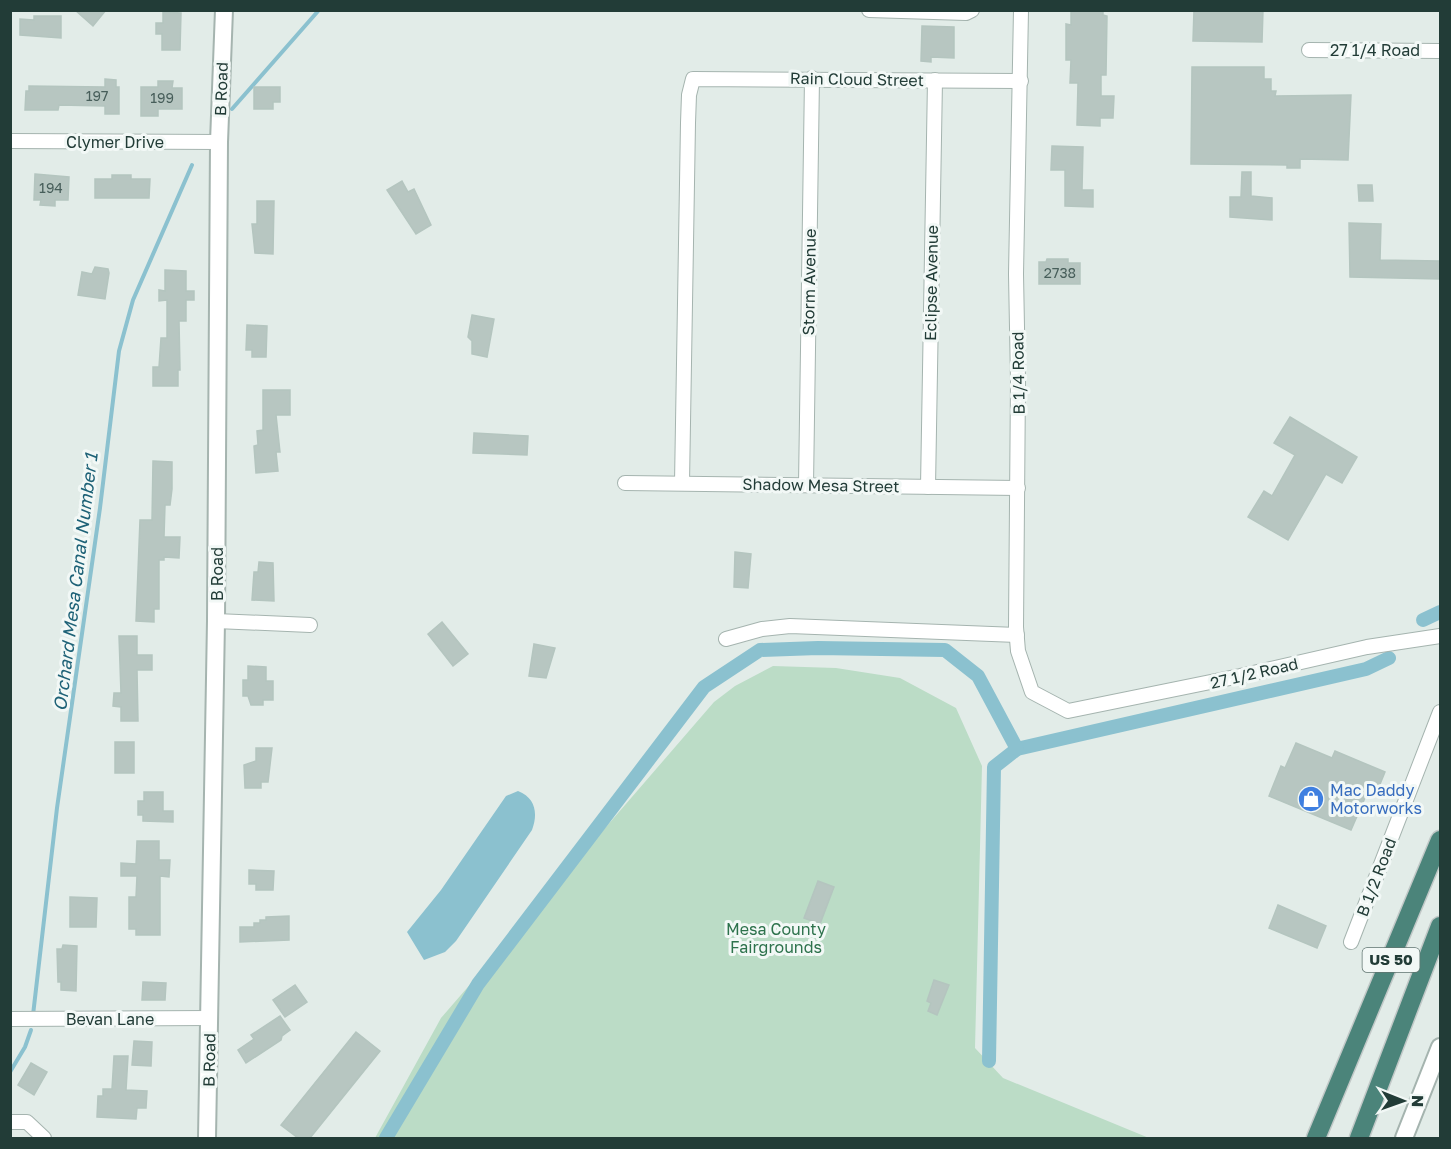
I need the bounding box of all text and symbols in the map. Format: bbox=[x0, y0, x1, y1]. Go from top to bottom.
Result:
street label: 27 1/4 Road bbox=[1330, 40, 1420, 60]
street label: B Road bbox=[210, 62, 232, 116]
street label: Rain Cloud Street bbox=[790, 68, 924, 90]
house number: 197 bbox=[86, 87, 108, 104]
house number: 199 bbox=[150, 89, 174, 106]
street label: Clymer Drive bbox=[66, 132, 164, 152]
house number: 194 bbox=[39, 179, 63, 196]
street label: Eclipse Avenue bbox=[920, 225, 942, 341]
street label: Storm Avenue bbox=[798, 228, 820, 336]
house number: 2738 bbox=[1044, 264, 1076, 281]
street label: B 1/4 Road bbox=[1007, 331, 1029, 415]
water label: Orchard Mesa Canal Number 1 bbox=[48, 451, 102, 712]
street label: Shadow Mesa Street bbox=[742, 474, 900, 496]
street label: B Road bbox=[207, 547, 227, 601]
street label: 27 1/2 Road bbox=[1208, 653, 1300, 693]
place label: Mac Daddy Motorworks bbox=[1330, 780, 1422, 818]
shop icon: Mac Daddy Motorworks bbox=[1296, 784, 1326, 814]
street label: B 1/2 Road bbox=[1352, 835, 1400, 919]
park label: Mesa County Fairgrounds bbox=[726, 919, 826, 957]
road number: US 50 bbox=[1362, 948, 1420, 972]
street label: Bevan Lane bbox=[66, 1009, 154, 1029]
street label: B Road bbox=[199, 1033, 219, 1087]
north arrow bbox=[1373, 1071, 1433, 1131]
text: N bbox=[1408, 1095, 1428, 1108]

